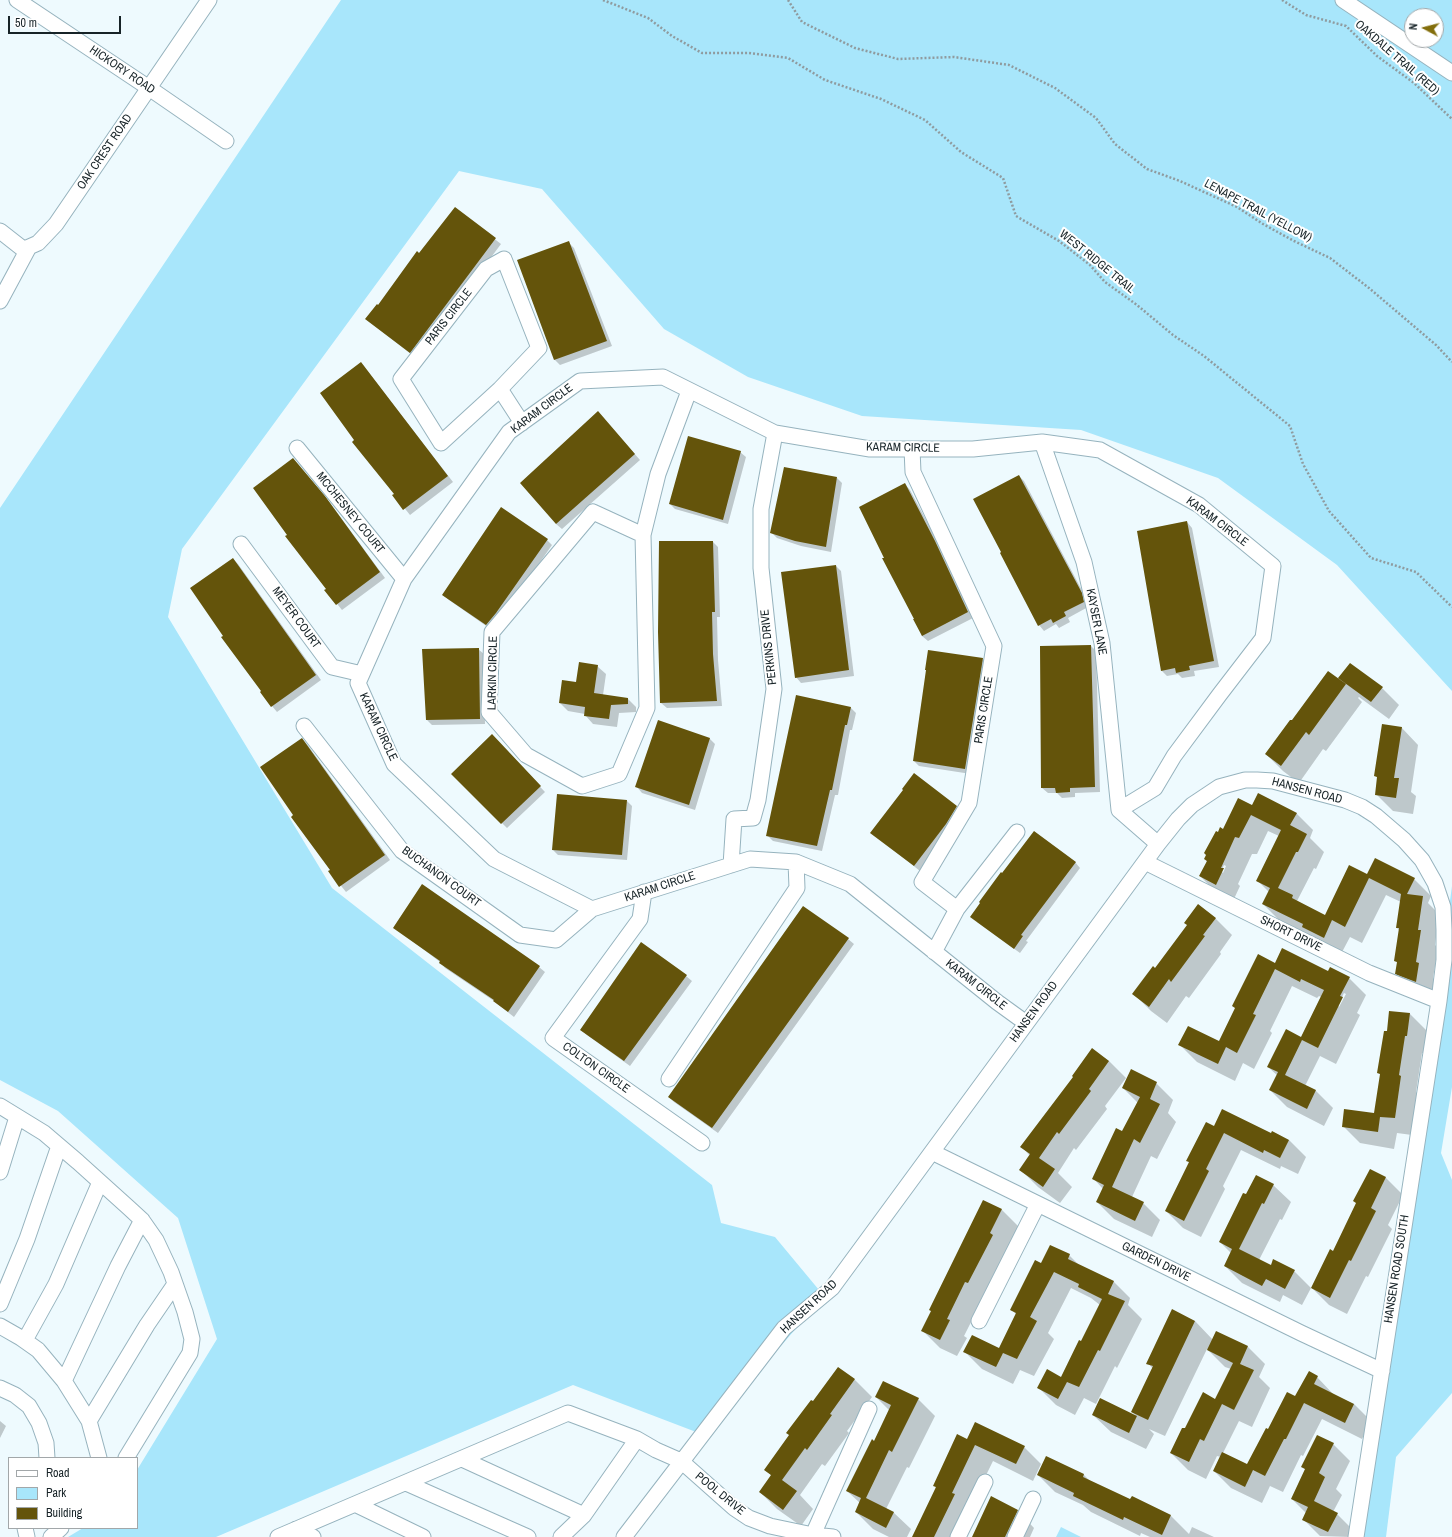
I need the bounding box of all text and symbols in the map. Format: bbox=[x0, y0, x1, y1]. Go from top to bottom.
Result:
scale bar bbox=[10, 8, 123, 34]
north arrow bbox=[1404, 8, 1444, 48]
text: 50 m bbox=[15, 15, 37, 31]
street label: OAKDALE TRAIL (RED) bbox=[1352, 17, 1442, 99]
text: N bbox=[1406, 23, 1420, 31]
street label: HICKORY ROAD bbox=[87, 43, 157, 97]
street label: OAK CREST ROAD bbox=[74, 111, 136, 193]
street label: LENAPE TRAIL (YELLOW) bbox=[1202, 177, 1314, 245]
street label: WEST RIDGE TRAIL bbox=[1056, 227, 1138, 297]
street label: PARIS CIRCLE bbox=[423, 286, 475, 348]
street label: KARAM CIRCLE bbox=[508, 381, 576, 437]
street label: KARAM CIRCLE bbox=[866, 440, 940, 456]
street label: MCCHESNEY COURT bbox=[313, 469, 387, 557]
street label: KARAM CIRCLE bbox=[1183, 494, 1251, 550]
street label: MEYER COURT bbox=[269, 584, 323, 652]
street label: KAYSER LANE bbox=[1082, 587, 1110, 657]
street label: PERKINS DRIVE bbox=[758, 608, 780, 686]
street label: LARKIN CIRCLE bbox=[485, 636, 501, 710]
street label: PARIS CIRCLE bbox=[972, 675, 996, 745]
street label: KARAM CIRCLE bbox=[356, 691, 400, 763]
street label: HANSEN ROAD bbox=[1270, 775, 1344, 807]
street label: BUCHANON COURT bbox=[399, 844, 483, 910]
street label: KARAM CIRCLE bbox=[623, 869, 697, 905]
street label: SHORT DRIVE bbox=[1258, 913, 1324, 955]
street label: KARAM CIRCLE bbox=[942, 957, 1010, 1013]
street label: HANSEN ROAD bbox=[1007, 979, 1061, 1045]
street label: COLTON CIRCLE bbox=[560, 1039, 632, 1097]
street label: HANSEN ROAD SOUTH bbox=[1381, 1214, 1413, 1324]
street label: GARDEN DRIVE bbox=[1119, 1239, 1193, 1285]
street label: HANSEN ROAD bbox=[778, 1277, 840, 1337]
legend bbox=[8, 1457, 138, 1529]
text: Road bbox=[46, 1465, 70, 1481]
street label: POOL DRIVE bbox=[692, 1469, 748, 1519]
text: Park bbox=[46, 1485, 66, 1501]
text: Building bbox=[46, 1505, 82, 1521]

